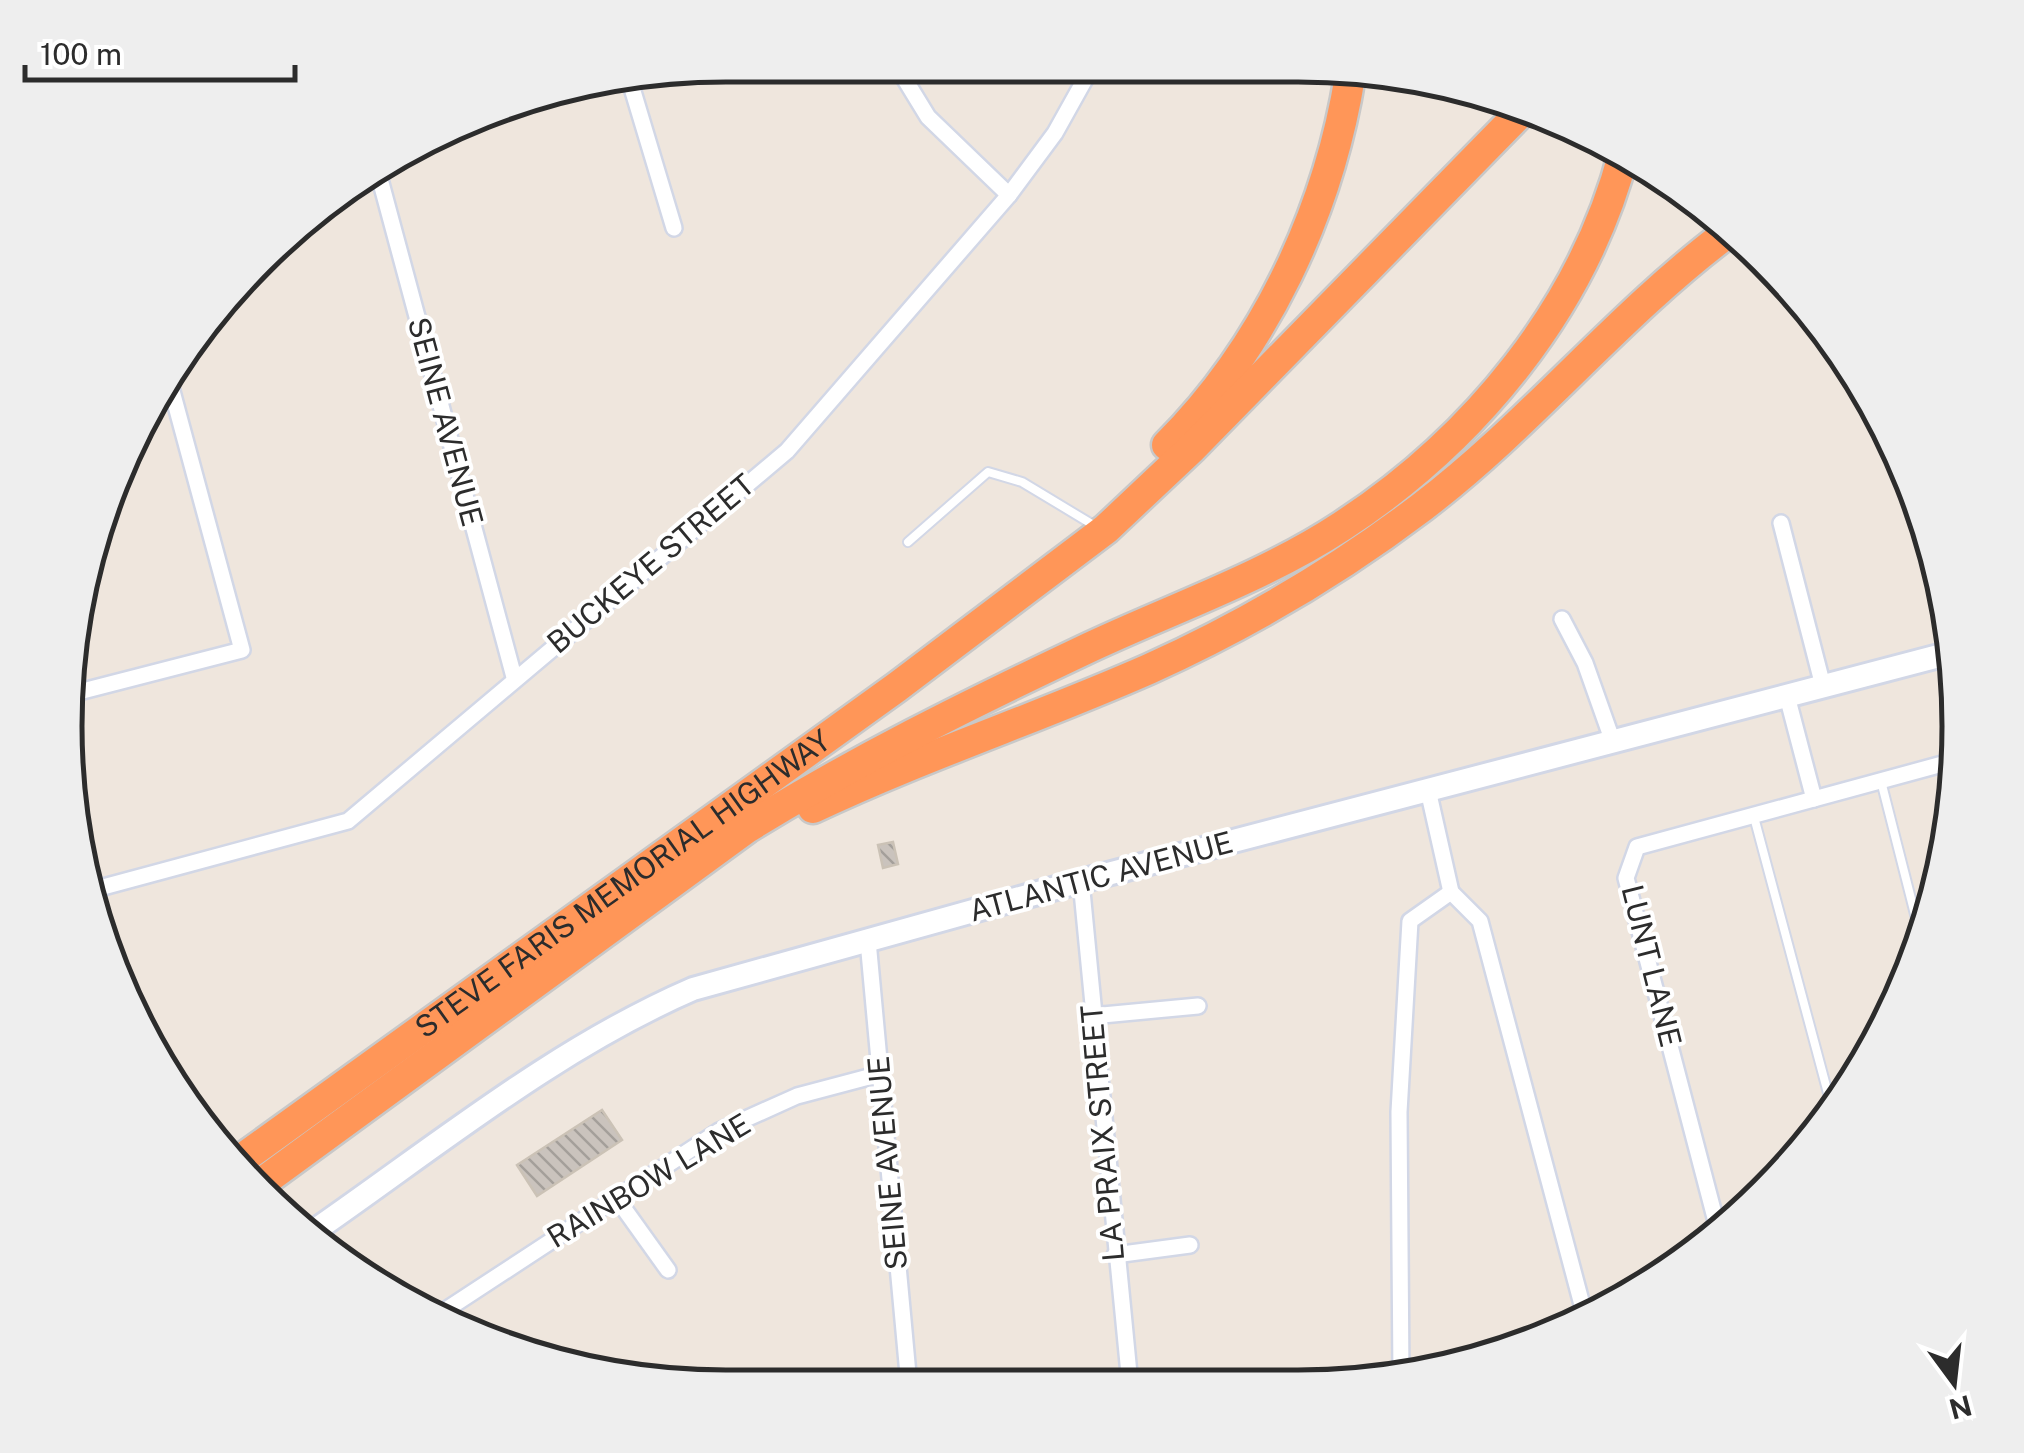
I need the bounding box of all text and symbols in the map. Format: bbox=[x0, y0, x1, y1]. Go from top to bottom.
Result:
scale bar bbox=[25, 20, 295, 82]
text: 100 m bbox=[40, 36, 122, 72]
street label: SEINE AVENUE bbox=[401, 313, 491, 530]
street label: BUCKEYE STREET bbox=[540, 466, 761, 660]
street label: STEVE FARIS MEMORIAL HIGHWAY bbox=[408, 722, 837, 1045]
street label: ATLANTIC AVENUE bbox=[965, 824, 1236, 929]
street label: LUNT LANE bbox=[1614, 881, 1689, 1050]
street label: LA PRAIX STREET bbox=[1073, 1003, 1131, 1263]
street label: SEINE AVENUE bbox=[860, 1055, 914, 1272]
street label: RAINBOW LANE bbox=[540, 1105, 757, 1255]
north arrow bbox=[1904, 1333, 2004, 1433]
text: N bbox=[1946, 1389, 1975, 1426]

